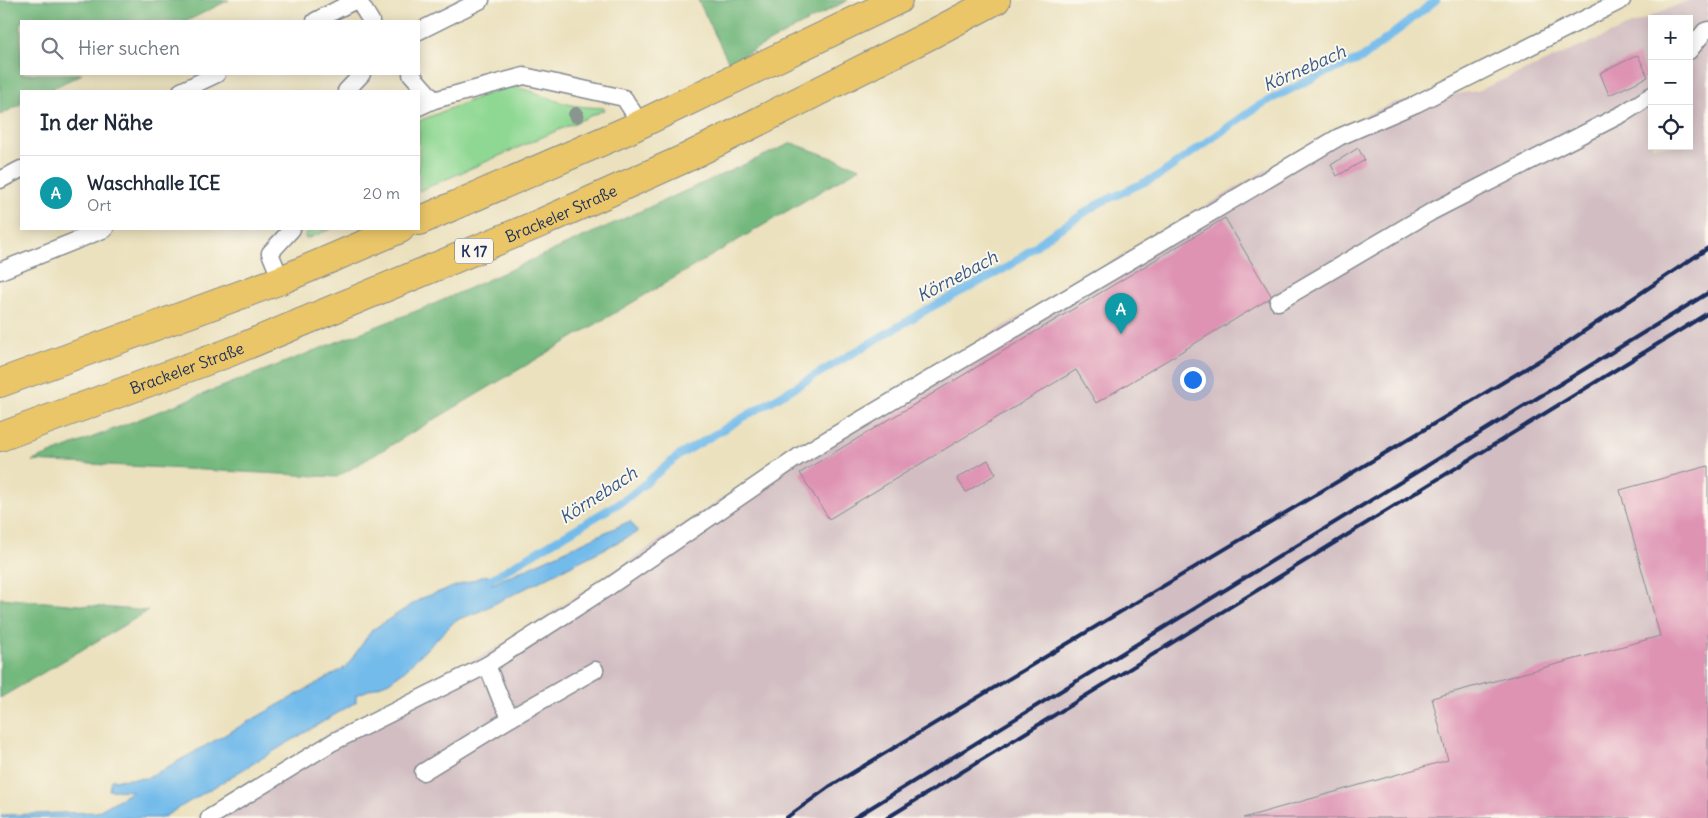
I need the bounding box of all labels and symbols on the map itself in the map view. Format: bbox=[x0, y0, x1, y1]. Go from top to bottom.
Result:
water label: Körnebach bbox=[1259, 39, 1350, 96]
street label: Brackeler Straße bbox=[502, 180, 620, 247]
road number: K 17 bbox=[455, 238, 493, 264]
water label: Körnebach bbox=[913, 245, 1002, 307]
pin: A bbox=[1105, 293, 1137, 334]
street label: Brackeler Straße bbox=[127, 338, 247, 398]
your location bbox=[1180, 367, 1206, 393]
water label: Körnebach bbox=[555, 461, 642, 529]

